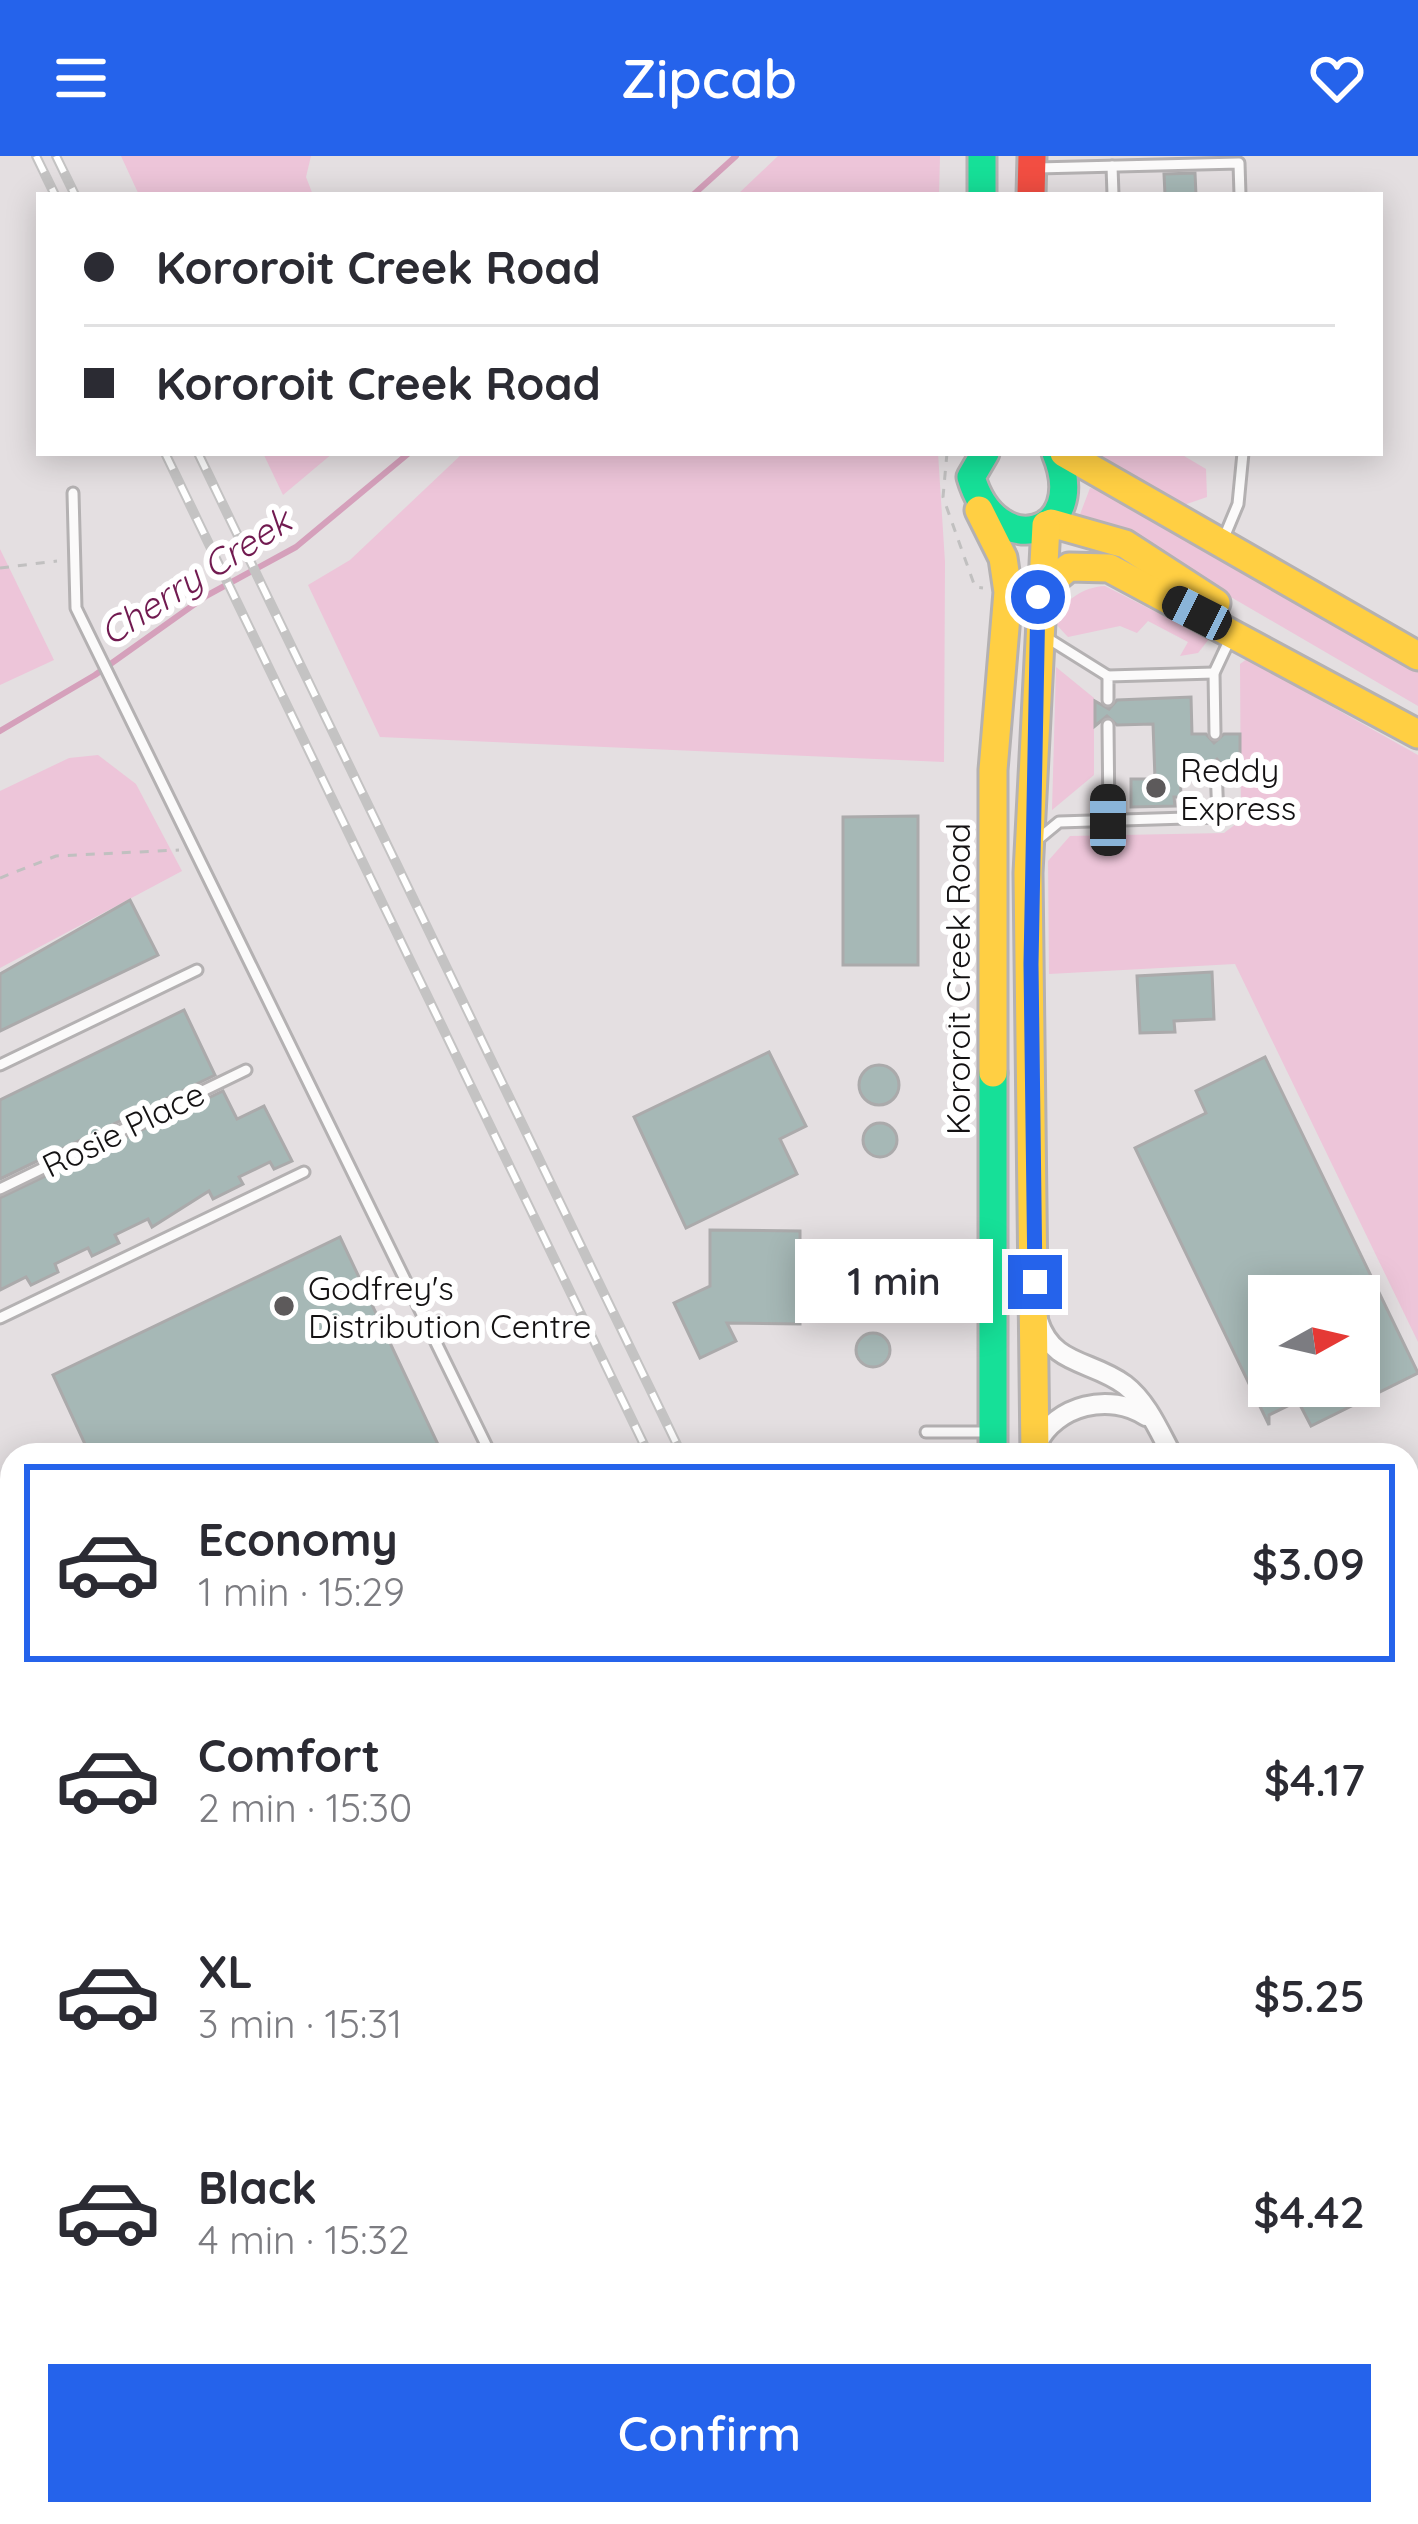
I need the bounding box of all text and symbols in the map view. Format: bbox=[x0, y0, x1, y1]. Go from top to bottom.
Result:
text: Zipcab bbox=[621, 44, 797, 112]
icon: menu bbox=[48, 45, 114, 111]
icon: heart bbox=[1304, 45, 1370, 111]
text: Kororoit Creek Road bbox=[156, 239, 601, 295]
text: Kororoit Creek Road bbox=[156, 355, 601, 411]
water label: Cherry Creek bbox=[91, 496, 301, 654]
route start bbox=[1011, 570, 1065, 624]
car bbox=[1157, 581, 1237, 645]
place label: Reddy Express bbox=[1180, 749, 1296, 828]
marker: Reddy Express bbox=[1143, 775, 1169, 801]
car bbox=[1090, 784, 1126, 856]
street label: Kororoit Creek Road bbox=[937, 823, 978, 1135]
street label: Rosie Place bbox=[35, 1072, 211, 1186]
callout: 1 min bbox=[795, 1240, 993, 1324]
route end bbox=[1008, 1255, 1062, 1309]
text: 1 min bbox=[847, 1256, 941, 1305]
place label: Godfrey's Distribution Centre bbox=[308, 1267, 591, 1346]
north arrow bbox=[1248, 1275, 1380, 1407]
map controls bbox=[1248, 1275, 1380, 1407]
marker: Godfrey's Distribution Centre bbox=[271, 1293, 297, 1319]
icon: car bbox=[54, 1509, 162, 1617]
text: Economy bbox=[198, 1511, 398, 1567]
text: $3.09 bbox=[1252, 1535, 1365, 1591]
text: 1 min · 15:29 bbox=[198, 1567, 405, 1616]
icon: car bbox=[54, 1725, 162, 1833]
text: Comfort bbox=[198, 1727, 380, 1783]
text: $4.17 bbox=[1264, 1751, 1365, 1807]
text: 2 min · 15:30 bbox=[198, 1783, 412, 1832]
icon: car bbox=[54, 1941, 162, 2049]
text: XL bbox=[198, 1943, 253, 1999]
text: $5.25 bbox=[1254, 1967, 1365, 2023]
text: 3 min · 15:31 bbox=[198, 1999, 402, 2048]
icon: car bbox=[54, 2157, 162, 2265]
text: Black bbox=[198, 2159, 317, 2215]
text: $4.42 bbox=[1253, 2183, 1365, 2239]
text: 4 min · 15:32 bbox=[198, 2215, 410, 2264]
button: Confirm bbox=[48, 2364, 1371, 2502]

